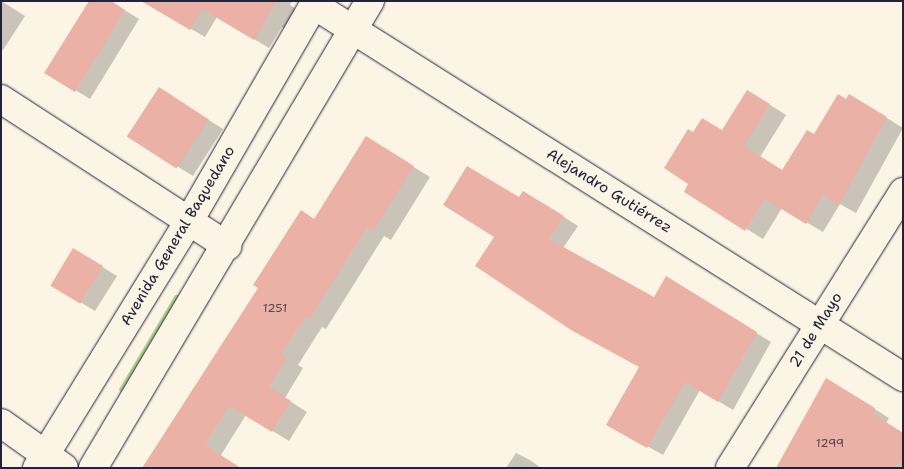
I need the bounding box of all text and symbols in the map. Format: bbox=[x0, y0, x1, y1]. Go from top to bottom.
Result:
street label: Avenida General Baquedano bbox=[117, 143, 239, 329]
street label: Alejandro Gutiérrez bbox=[543, 145, 675, 237]
street label: 21 de Mayo bbox=[786, 289, 846, 371]
house number: 1251 bbox=[263, 302, 287, 316]
house number: 1299 bbox=[816, 437, 844, 451]

